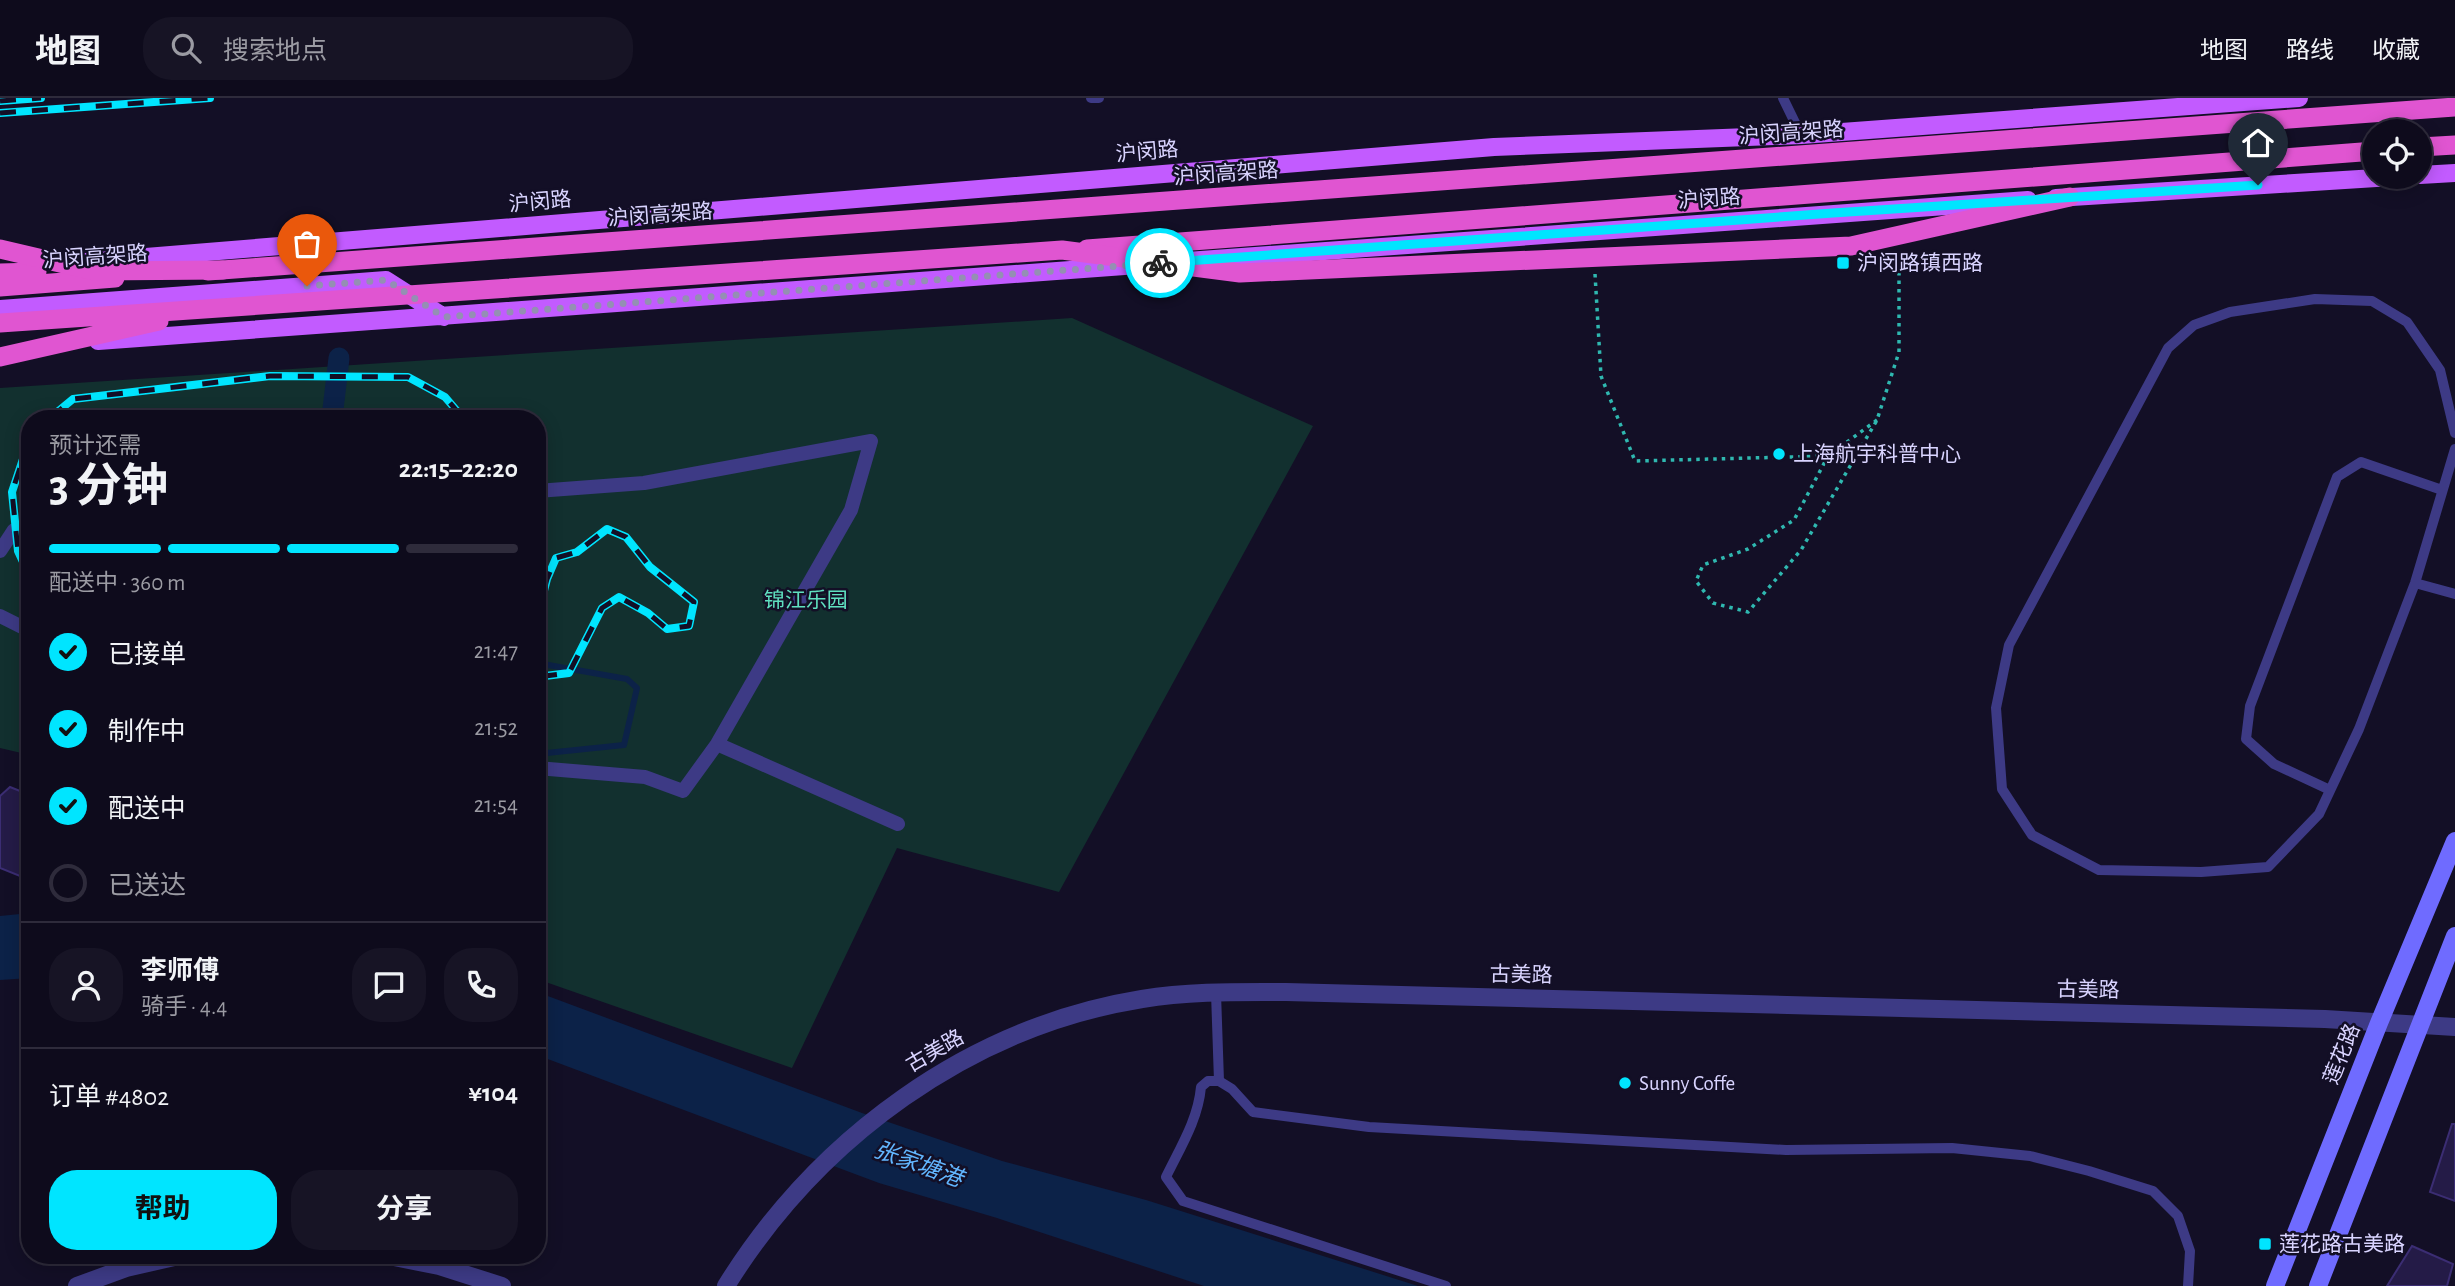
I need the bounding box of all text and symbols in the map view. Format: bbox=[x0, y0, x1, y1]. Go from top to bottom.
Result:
search box bbox=[143, 17, 633, 80]
icon: search bbox=[167, 29, 205, 67]
text: 地图 bbox=[35, 36, 101, 69]
text: 搜索地点 bbox=[223, 38, 327, 64]
text: 地图 bbox=[2200, 39, 2248, 63]
text: 路线 bbox=[2286, 39, 2334, 63]
text: 收藏 bbox=[2372, 39, 2420, 63]
pin bbox=[2228, 113, 2288, 185]
street label: 沪闵高架路 bbox=[1738, 118, 1844, 147]
map controls bbox=[2362, 119, 2432, 189]
button: locate bbox=[2362, 119, 2432, 189]
icon: home bbox=[2239, 124, 2277, 162]
street label: 沪闵路 bbox=[1115, 138, 1179, 165]
street label: 沪闵高架路 bbox=[1173, 159, 1279, 188]
street label: 沪闵路 bbox=[1677, 185, 1741, 212]
street label: 沪闵路 bbox=[508, 188, 572, 215]
street label: 沪闵高架路 bbox=[607, 200, 713, 229]
pin bbox=[277, 214, 337, 286]
icon: bag bbox=[288, 225, 326, 263]
courier bbox=[1125, 228, 1195, 298]
street label: 沪闵高架路 bbox=[42, 242, 148, 271]
icon: bike bbox=[1141, 244, 1179, 282]
place label: 沪闵路镇西路 bbox=[1857, 252, 1983, 274]
marker: 沪闵路镇西路 bbox=[1835, 255, 1851, 271]
text: 预计还需 bbox=[49, 435, 141, 458]
place label: 上海航宇科普中心 bbox=[1793, 443, 1961, 465]
marker: 上海航宇科普中心 bbox=[1771, 446, 1787, 462]
text: 22:15–22:20 bbox=[399, 456, 518, 482]
text: 3 分钟 bbox=[49, 464, 168, 510]
text: 配送中 · 360 m bbox=[49, 572, 185, 595]
park label: 锦江乐园 bbox=[764, 589, 848, 611]
icon: check bbox=[49, 633, 87, 671]
text: 21:47 bbox=[474, 640, 518, 663]
text: 已接单 bbox=[108, 642, 186, 668]
icon: check bbox=[49, 710, 87, 748]
text: 21:52 bbox=[474, 717, 518, 740]
text: 制作中 bbox=[108, 719, 186, 745]
icon: check bbox=[49, 787, 87, 825]
text: 21:54 bbox=[474, 794, 518, 817]
text: 配送中 bbox=[108, 796, 186, 822]
text: 已送达 bbox=[108, 873, 186, 899]
button: person bbox=[49, 948, 123, 1022]
button: chat bbox=[352, 948, 426, 1022]
button: phone bbox=[444, 948, 518, 1022]
text: 李师傅 bbox=[141, 958, 219, 984]
street label: 古美路 bbox=[1489, 963, 1553, 986]
street label: 古美路 bbox=[2056, 978, 2120, 1001]
text: 骑手 · 4.4 bbox=[141, 996, 227, 1019]
street label: 莲花路 bbox=[2320, 1020, 2364, 1087]
street label: 古美路 bbox=[902, 1025, 968, 1076]
place label: Sunny Coffe bbox=[1639, 1073, 1735, 1094]
marker: Sunny Coffe bbox=[1617, 1075, 1633, 1091]
text: ¥104 bbox=[468, 1080, 518, 1106]
text: 订单 #4802 bbox=[49, 1084, 169, 1110]
water label: 张家塘港 bbox=[871, 1137, 969, 1193]
button: 帮助 bbox=[49, 1170, 277, 1250]
button: 分享 bbox=[291, 1170, 518, 1250]
place label: 莲花路古美路 bbox=[2279, 1233, 2405, 1255]
marker: 莲花路古美路 bbox=[2257, 1236, 2273, 1252]

